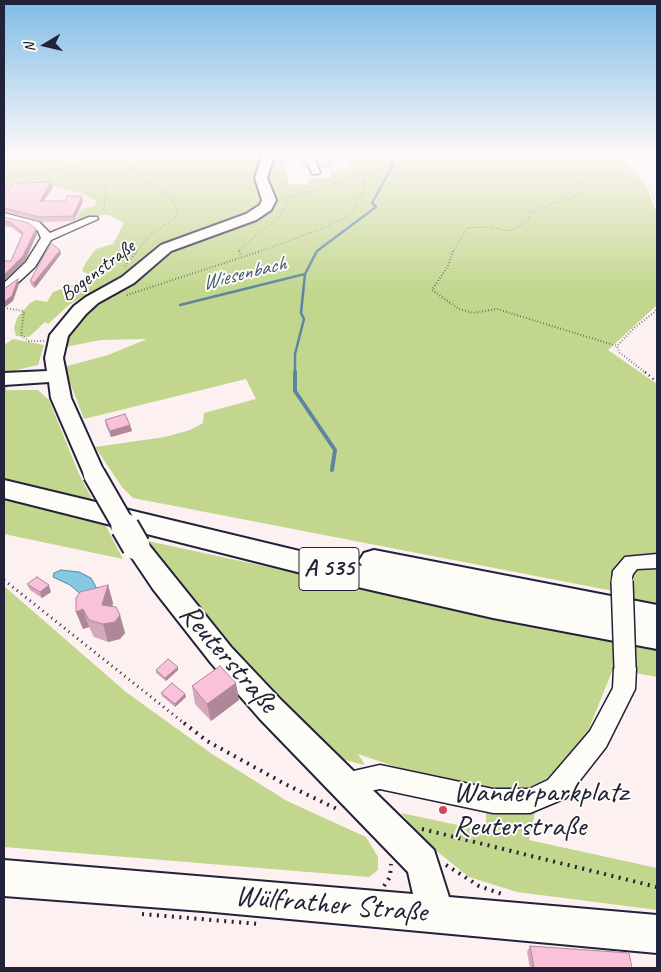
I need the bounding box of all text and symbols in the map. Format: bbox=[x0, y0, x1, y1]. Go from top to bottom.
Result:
north arrow bbox=[20, 20, 70, 70]
text: N bbox=[21, 42, 39, 53]
street label: Bogenstraße bbox=[55, 235, 141, 307]
water label: Wiesenbach bbox=[200, 251, 288, 297]
road number: A 535 bbox=[299, 548, 359, 590]
street label: Reuterstraße bbox=[171, 597, 285, 721]
place label: Wanderparkplatz Reuterstraße bbox=[453, 775, 628, 846]
marker: Wanderparkplatz Reuterstraße bbox=[437, 804, 449, 816]
street label: Wülfrather Straße bbox=[234, 879, 428, 931]

